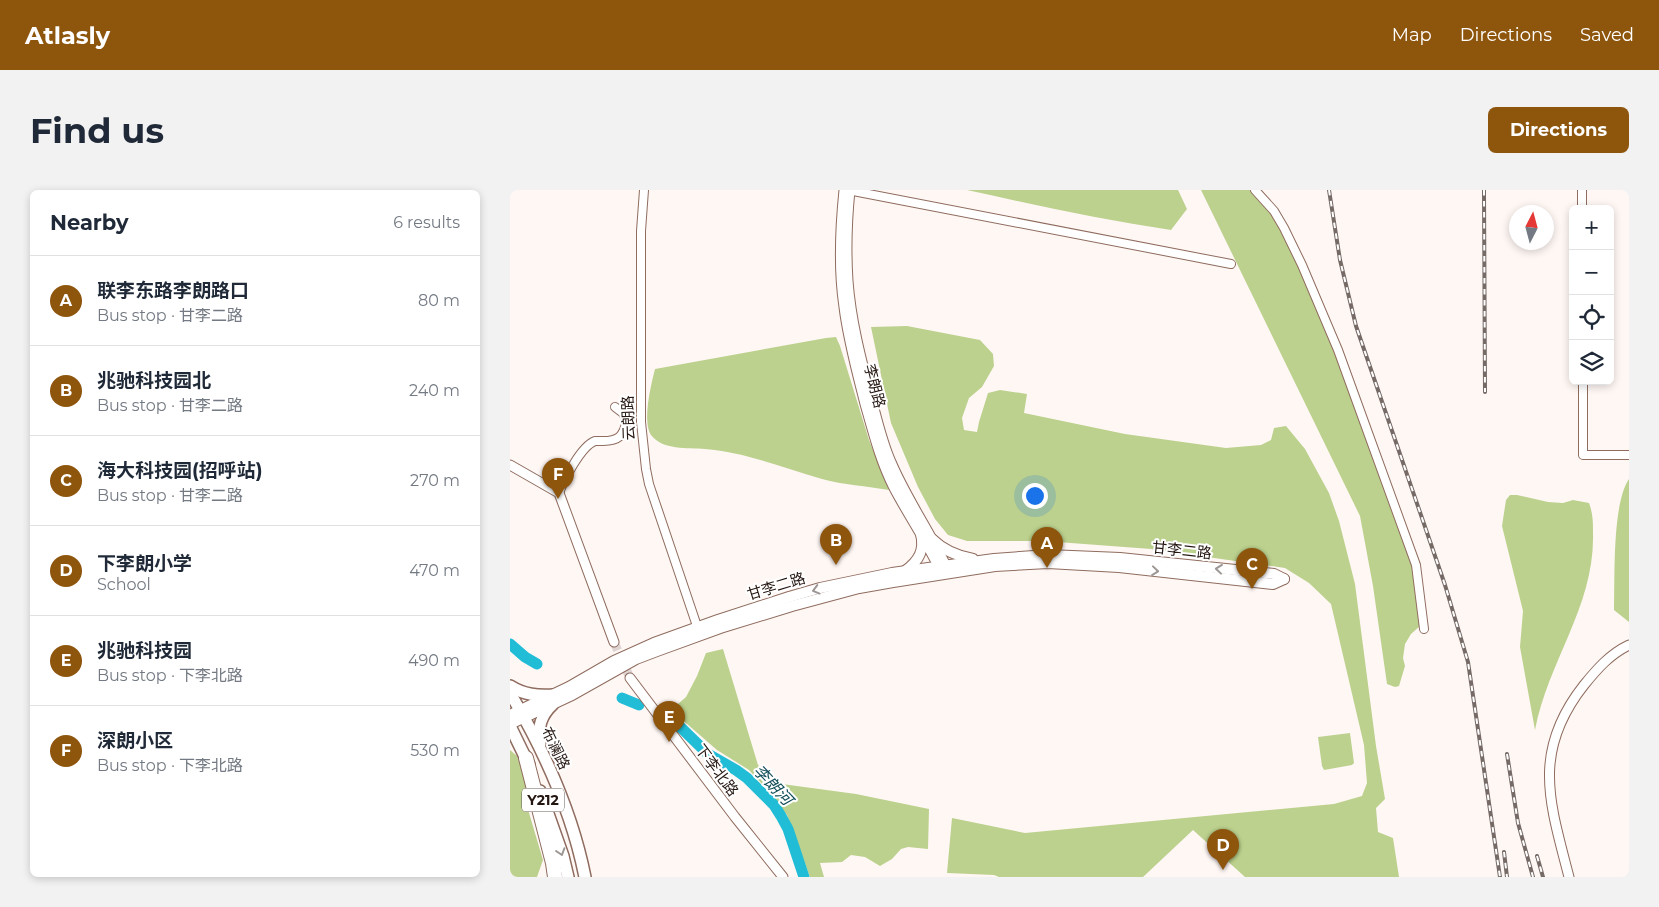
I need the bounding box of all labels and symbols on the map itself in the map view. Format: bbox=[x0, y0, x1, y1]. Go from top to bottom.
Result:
north arrow bbox=[1509, 205, 1554, 250]
street label: 李朗路 bbox=[860, 362, 890, 410]
street label: 云朗路 bbox=[618, 395, 638, 441]
pin: F bbox=[542, 458, 574, 499]
your location bbox=[1022, 483, 1048, 509]
pin: B bbox=[820, 524, 852, 565]
pin: A bbox=[1031, 527, 1063, 568]
street label: 甘李二路 bbox=[1151, 537, 1213, 563]
pin: C bbox=[1236, 548, 1268, 589]
one-way arrow bbox=[1215, 563, 1223, 574]
one-way arrow bbox=[1151, 565, 1159, 576]
street label: 甘李二路 bbox=[745, 568, 807, 604]
one-way arrow bbox=[811, 584, 820, 595]
pin: E bbox=[653, 701, 685, 742]
street label: 布澜路 bbox=[538, 724, 574, 772]
street label: 下李北路 bbox=[691, 740, 743, 800]
water label: 李朗河 bbox=[750, 761, 798, 811]
road number: Y212 bbox=[522, 788, 564, 812]
pin: D bbox=[1207, 829, 1239, 870]
one-way arrow bbox=[556, 847, 566, 855]

